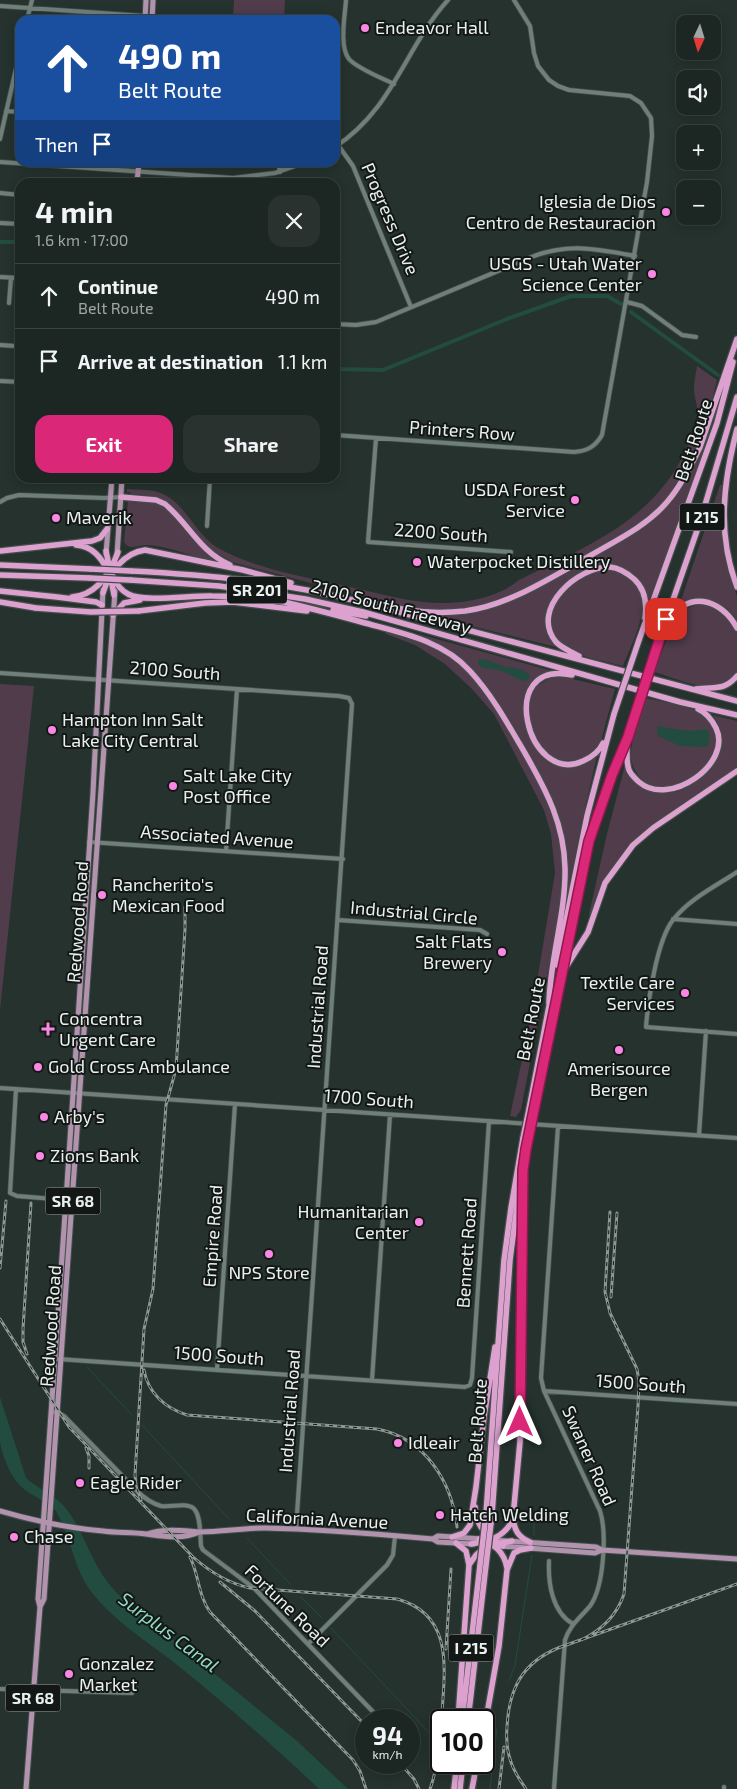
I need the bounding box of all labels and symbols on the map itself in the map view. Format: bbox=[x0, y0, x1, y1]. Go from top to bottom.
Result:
north arrow bbox=[676, 15, 721, 60]
place label: Endeavor Hall bbox=[375, 16, 489, 38]
marker: Endeavor Hall bbox=[359, 22, 371, 34]
street label: Progress Drive bbox=[357, 159, 424, 278]
place label: Iglesia de Dios Centro de Restauracion bbox=[466, 190, 656, 233]
marker: Iglesia de Dios Centro de Restauracion bbox=[660, 206, 672, 218]
place label: USGS - Utah Water Science Center bbox=[489, 252, 642, 295]
marker: USGS - Utah Water Science Center bbox=[646, 268, 658, 280]
street label: Belt Route bbox=[669, 396, 717, 483]
street label: Printers Row bbox=[409, 415, 516, 445]
place label: USDA Forest Service bbox=[464, 478, 565, 521]
marker: USDA Forest Service bbox=[569, 494, 581, 506]
road number: I 215 bbox=[680, 504, 724, 530]
place label: Maverik bbox=[66, 506, 132, 528]
marker: Maverik bbox=[50, 512, 62, 524]
street label: 2200 South bbox=[393, 518, 489, 546]
place label: Waterpocket Distillery bbox=[427, 550, 611, 572]
marker: Waterpocket Distillery bbox=[411, 556, 423, 568]
street label: 2100 South Freeway bbox=[309, 574, 474, 638]
road number: SR 201 bbox=[227, 576, 287, 604]
pin bbox=[645, 598, 687, 640]
street label: 2100 South bbox=[129, 656, 221, 684]
place label: Hampton Inn Salt Lake City Central bbox=[62, 708, 203, 751]
marker: Hampton Inn Salt Lake City Central bbox=[46, 724, 58, 736]
place label: Salt Lake City Post Office bbox=[183, 764, 292, 807]
marker: Salt Lake City Post Office bbox=[167, 780, 179, 792]
street label: Associated Avenue bbox=[140, 820, 294, 852]
street label: Redwood Road bbox=[62, 860, 92, 984]
place label: Rancherito's Mexican Food bbox=[112, 873, 225, 916]
marker: Rancherito's Mexican Food bbox=[96, 889, 108, 901]
street label: Industrial Circle bbox=[349, 895, 479, 929]
place label: Salt Flats Brewery bbox=[415, 930, 492, 973]
street label: Industrial Road bbox=[302, 944, 332, 1069]
marker: Salt Flats Brewery bbox=[496, 946, 508, 958]
place label: Textile Care Services bbox=[580, 971, 675, 1014]
street label: Belt Route bbox=[511, 975, 549, 1063]
marker: Textile Care Services bbox=[679, 987, 691, 999]
place label: Concentra Urgent Care bbox=[59, 1007, 156, 1050]
marker: Concentra Urgent Care bbox=[41, 1022, 55, 1036]
marker: Amerisource Bergen bbox=[613, 1044, 625, 1056]
place label: Gold Cross Ambulance bbox=[48, 1055, 230, 1077]
place label: Amerisource Bergen bbox=[567, 1057, 671, 1100]
marker: Gold Cross Ambulance bbox=[32, 1061, 44, 1073]
street label: 1700 South bbox=[323, 1084, 415, 1112]
place label: Arby's bbox=[54, 1105, 105, 1127]
marker: Arby's bbox=[38, 1111, 50, 1123]
place label: Zions Bank bbox=[50, 1144, 139, 1166]
marker: Zions Bank bbox=[34, 1150, 46, 1162]
street label: Empire Road bbox=[197, 1184, 227, 1288]
road number: SR 68 bbox=[46, 1188, 100, 1214]
street label: Bennett Road bbox=[451, 1197, 481, 1309]
place label: Humanitarian Center bbox=[297, 1200, 409, 1243]
marker: Humanitarian Center bbox=[413, 1216, 425, 1228]
marker: NPS Store bbox=[263, 1248, 275, 1260]
place label: NPS Store bbox=[228, 1261, 310, 1283]
street label: Redwood Road bbox=[35, 1264, 65, 1388]
street label: 1500 South bbox=[173, 1341, 265, 1369]
street label: Industrial Road bbox=[274, 1348, 304, 1473]
street label: 1500 South bbox=[595, 1369, 687, 1397]
street label: Belt Route bbox=[463, 1378, 491, 1464]
position arrow bbox=[493, 1395, 545, 1447]
street label: Swaner Road bbox=[558, 1402, 622, 1509]
place label: Idleair bbox=[408, 1431, 460, 1453]
marker: Idleair bbox=[392, 1437, 404, 1449]
place label: Eagle Rider bbox=[90, 1471, 182, 1493]
marker: Eagle Rider bbox=[74, 1477, 86, 1489]
street label: California Avenue bbox=[245, 1503, 389, 1533]
place label: Hatch Welding bbox=[450, 1503, 569, 1525]
marker: Hatch Welding bbox=[434, 1509, 446, 1521]
place label: Chase bbox=[24, 1525, 73, 1547]
marker: Chase bbox=[8, 1531, 20, 1543]
street label: Fortune Road bbox=[241, 1559, 335, 1651]
water label: Surplus Canal bbox=[115, 1587, 224, 1677]
road number: I 215 bbox=[448, 1635, 494, 1662]
place label: Gonzalez Market bbox=[79, 1652, 154, 1695]
marker: Gonzalez Market bbox=[63, 1668, 75, 1680]
road number: SR 68 bbox=[5, 1685, 60, 1712]
speed limit sign: 100 bbox=[430, 1709, 495, 1774]

